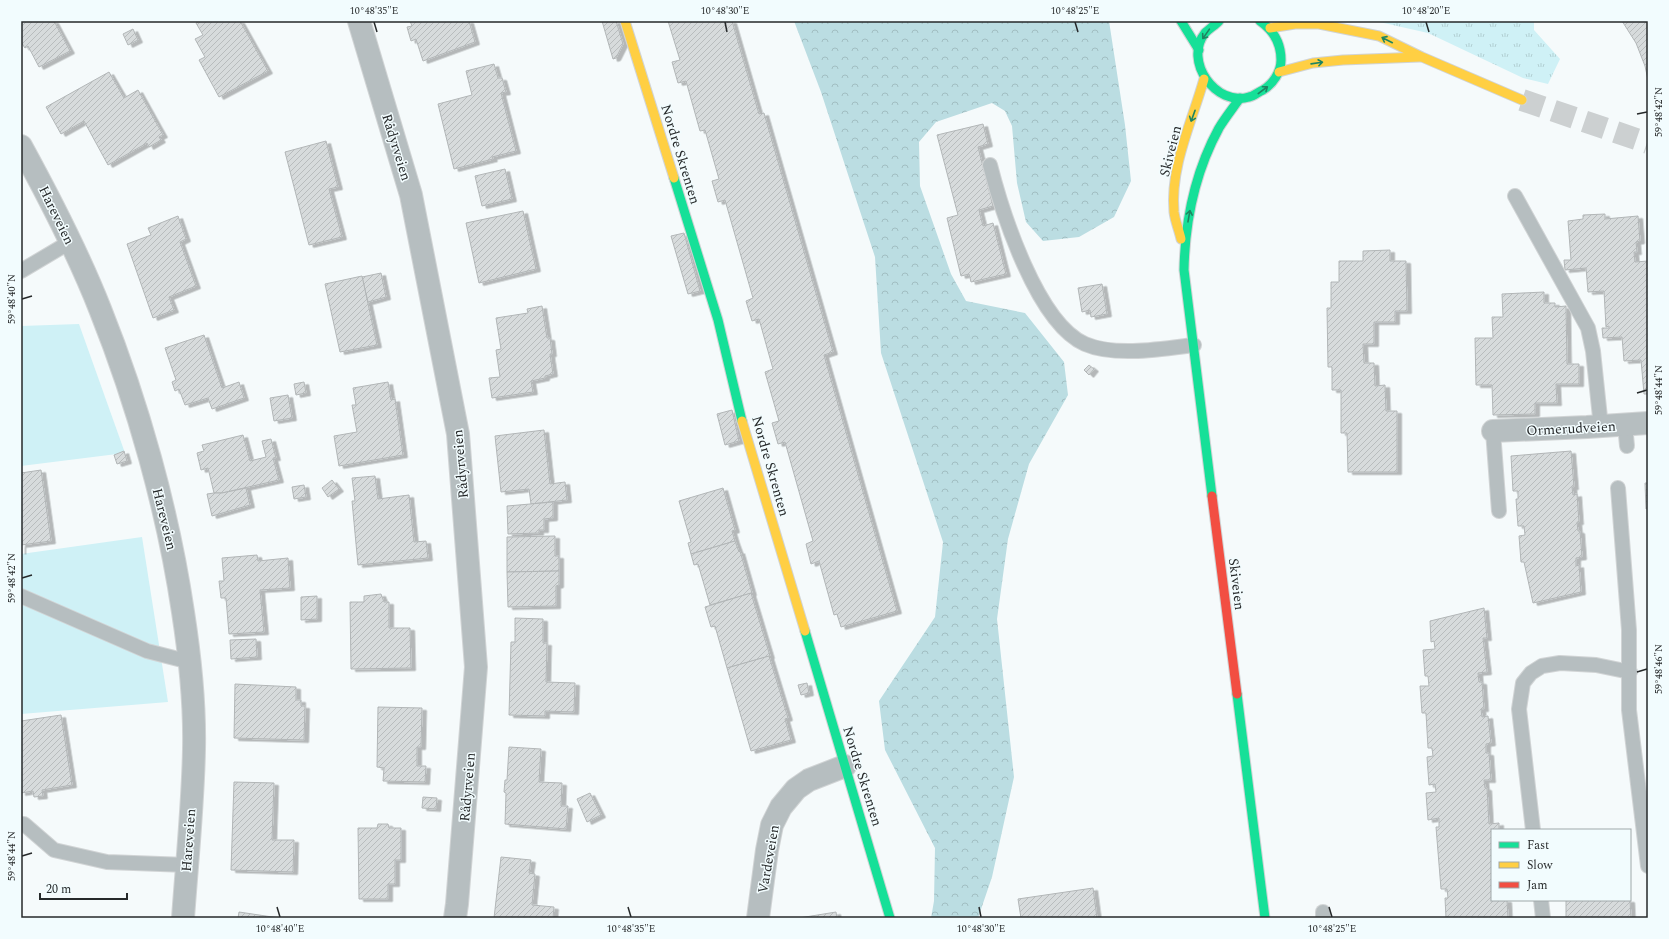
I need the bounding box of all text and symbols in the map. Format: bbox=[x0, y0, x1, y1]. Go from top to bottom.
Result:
text: 10°48'35"E bbox=[350, 3, 398, 19]
text: 10°48'30"E bbox=[701, 3, 749, 19]
text: 10°48'25"E bbox=[1051, 3, 1099, 19]
text: 10°48'20"E bbox=[1402, 3, 1450, 19]
one-way arrow bbox=[1202, 28, 1210, 39]
one-way arrow bbox=[1381, 36, 1393, 43]
one-way arrow bbox=[1310, 59, 1323, 67]
one-way arrow bbox=[1257, 86, 1268, 94]
text: 59°48'42"N bbox=[1651, 87, 1667, 137]
street label: Nordre Skrenten bbox=[655, 102, 706, 207]
one-way arrow bbox=[1189, 110, 1197, 122]
street label: Rådyrveien bbox=[376, 111, 417, 183]
street label: Skiveien bbox=[1154, 123, 1187, 179]
street label: Hareveien bbox=[33, 182, 80, 248]
one-way arrow bbox=[1186, 209, 1194, 222]
text: 59°48'40"N bbox=[4, 274, 20, 324]
text: 59°48'44"N bbox=[1651, 365, 1667, 415]
street label: Nordre Skrenten bbox=[746, 413, 795, 519]
street label: Ormerudveien bbox=[1526, 416, 1616, 441]
street label: Rådyrveien bbox=[447, 429, 474, 499]
street label: Hareveien bbox=[147, 486, 182, 552]
text: 59°48'42"N bbox=[4, 553, 20, 603]
street label: Skiveien bbox=[1223, 557, 1250, 611]
text: 59°48'46"N bbox=[1651, 644, 1667, 694]
street label: Nordre Skrenten bbox=[837, 724, 888, 829]
street label: Rådyrveien bbox=[454, 752, 481, 822]
street label: Hareveien bbox=[176, 808, 201, 872]
street label: Vardeveien bbox=[752, 823, 785, 895]
legend bbox=[1491, 829, 1631, 901]
text: 59°48'44"N bbox=[4, 831, 20, 881]
text: Fast bbox=[1527, 836, 1549, 855]
text: Slow bbox=[1527, 856, 1553, 875]
scale bar bbox=[40, 875, 127, 901]
text: Jam bbox=[1527, 876, 1548, 895]
text: 20 m bbox=[46, 880, 71, 899]
text: 10°48'40"E bbox=[256, 921, 304, 937]
text: 10°48'35"E bbox=[607, 921, 655, 937]
text: 10°48'30"E bbox=[957, 921, 1005, 937]
text: 10°48'25"E bbox=[1308, 921, 1356, 937]

